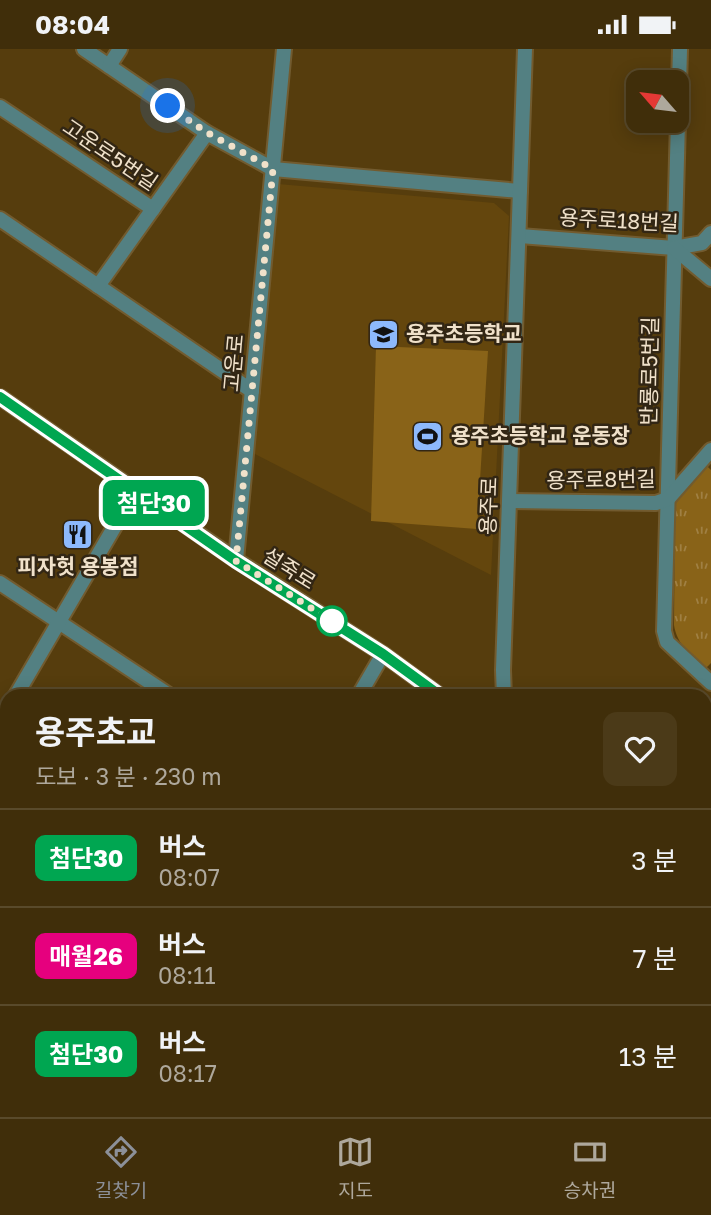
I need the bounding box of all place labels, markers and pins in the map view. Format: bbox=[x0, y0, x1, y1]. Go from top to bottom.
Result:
school or university icon: 용주초등학교 bbox=[366, 317, 400, 351]
place label: 용주초등학교 bbox=[406, 320, 522, 346]
sports icon: 용주초등학교 운동장 bbox=[411, 419, 445, 453]
place label: 용주초등학교 운동장 bbox=[451, 422, 630, 448]
restaurant icon: 피자헛 용봉점 bbox=[61, 518, 95, 552]
place label: 피자헛 용봉점 bbox=[17, 553, 139, 579]
unlabelled marker bbox=[317, 606, 347, 636]

